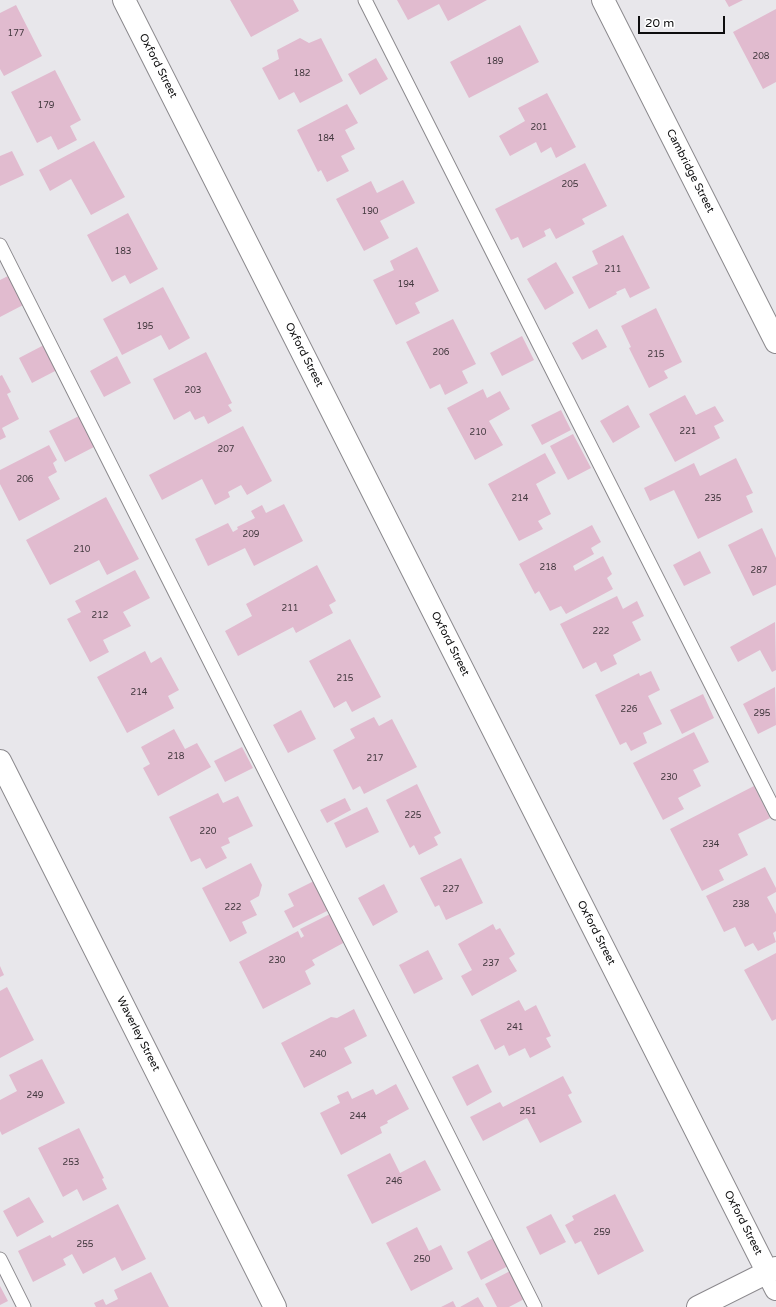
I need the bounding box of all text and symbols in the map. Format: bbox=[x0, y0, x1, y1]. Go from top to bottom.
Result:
scale bar bbox=[640, 8, 727, 34]
text: 20 m bbox=[645, 16, 674, 30]
house number: 177 bbox=[8, 29, 24, 39]
street label: Oxford Street bbox=[136, 31, 180, 101]
house number: 208 bbox=[753, 52, 769, 62]
house number: 189 bbox=[487, 57, 503, 67]
house number: 182 bbox=[294, 69, 310, 79]
house number: 179 bbox=[38, 101, 54, 111]
house number: 201 bbox=[531, 123, 547, 133]
street label: Cambridge Street bbox=[663, 127, 717, 215]
house number: 184 bbox=[318, 134, 334, 144]
house number: 205 bbox=[562, 180, 578, 190]
house number: 190 bbox=[362, 207, 378, 217]
house number: 183 bbox=[115, 247, 131, 257]
house number: 211 bbox=[605, 265, 621, 275]
house number: 194 bbox=[398, 280, 414, 290]
street label: Oxford Street bbox=[282, 320, 326, 390]
house number: 195 bbox=[137, 322, 153, 332]
house number: 206 bbox=[433, 348, 449, 358]
house number: 215 bbox=[648, 350, 664, 360]
house number: 203 bbox=[185, 386, 201, 396]
house number: 221 bbox=[680, 427, 696, 437]
house number: 210 bbox=[470, 428, 486, 438]
house number: 207 bbox=[218, 445, 234, 455]
house number: 206 bbox=[17, 475, 33, 485]
house number: 214 bbox=[512, 494, 528, 504]
house number: 235 bbox=[705, 494, 721, 504]
house number: 209 bbox=[243, 530, 259, 540]
house number: 210 bbox=[74, 545, 90, 555]
house number: 218 bbox=[540, 563, 556, 573]
house number: 287 bbox=[751, 566, 767, 576]
house number: 211 bbox=[282, 604, 298, 614]
street label: Oxford Street bbox=[428, 609, 472, 679]
house number: 212 bbox=[92, 611, 108, 621]
house number: 222 bbox=[593, 627, 609, 637]
house number: 215 bbox=[337, 674, 353, 684]
house number: 214 bbox=[131, 688, 147, 698]
house number: 226 bbox=[621, 705, 637, 715]
house number: 295 bbox=[754, 709, 770, 719]
house number: 218 bbox=[168, 752, 184, 762]
house number: 217 bbox=[367, 754, 383, 764]
house number: 230 bbox=[661, 773, 677, 783]
house number: 225 bbox=[405, 811, 421, 821]
house number: 220 bbox=[200, 827, 216, 837]
house number: 234 bbox=[703, 840, 719, 850]
house number: 227 bbox=[443, 885, 459, 895]
street label: Oxford Street bbox=[574, 898, 618, 968]
house number: 238 bbox=[733, 900, 749, 910]
house number: 222 bbox=[225, 903, 241, 913]
house number: 230 bbox=[269, 956, 285, 966]
house number: 237 bbox=[483, 959, 499, 969]
street label: Waverley Street bbox=[113, 994, 163, 1074]
house number: 241 bbox=[507, 1023, 523, 1033]
house number: 240 bbox=[310, 1050, 326, 1060]
house number: 249 bbox=[27, 1091, 43, 1101]
house number: 251 bbox=[520, 1107, 536, 1117]
house number: 244 bbox=[350, 1112, 366, 1122]
house number: 253 bbox=[63, 1158, 79, 1168]
house number: 246 bbox=[386, 1177, 402, 1187]
street label: Oxford Street bbox=[721, 1188, 765, 1258]
house number: 259 bbox=[594, 1228, 610, 1238]
house number: 255 bbox=[77, 1240, 93, 1250]
house number: 250 bbox=[414, 1255, 430, 1265]

